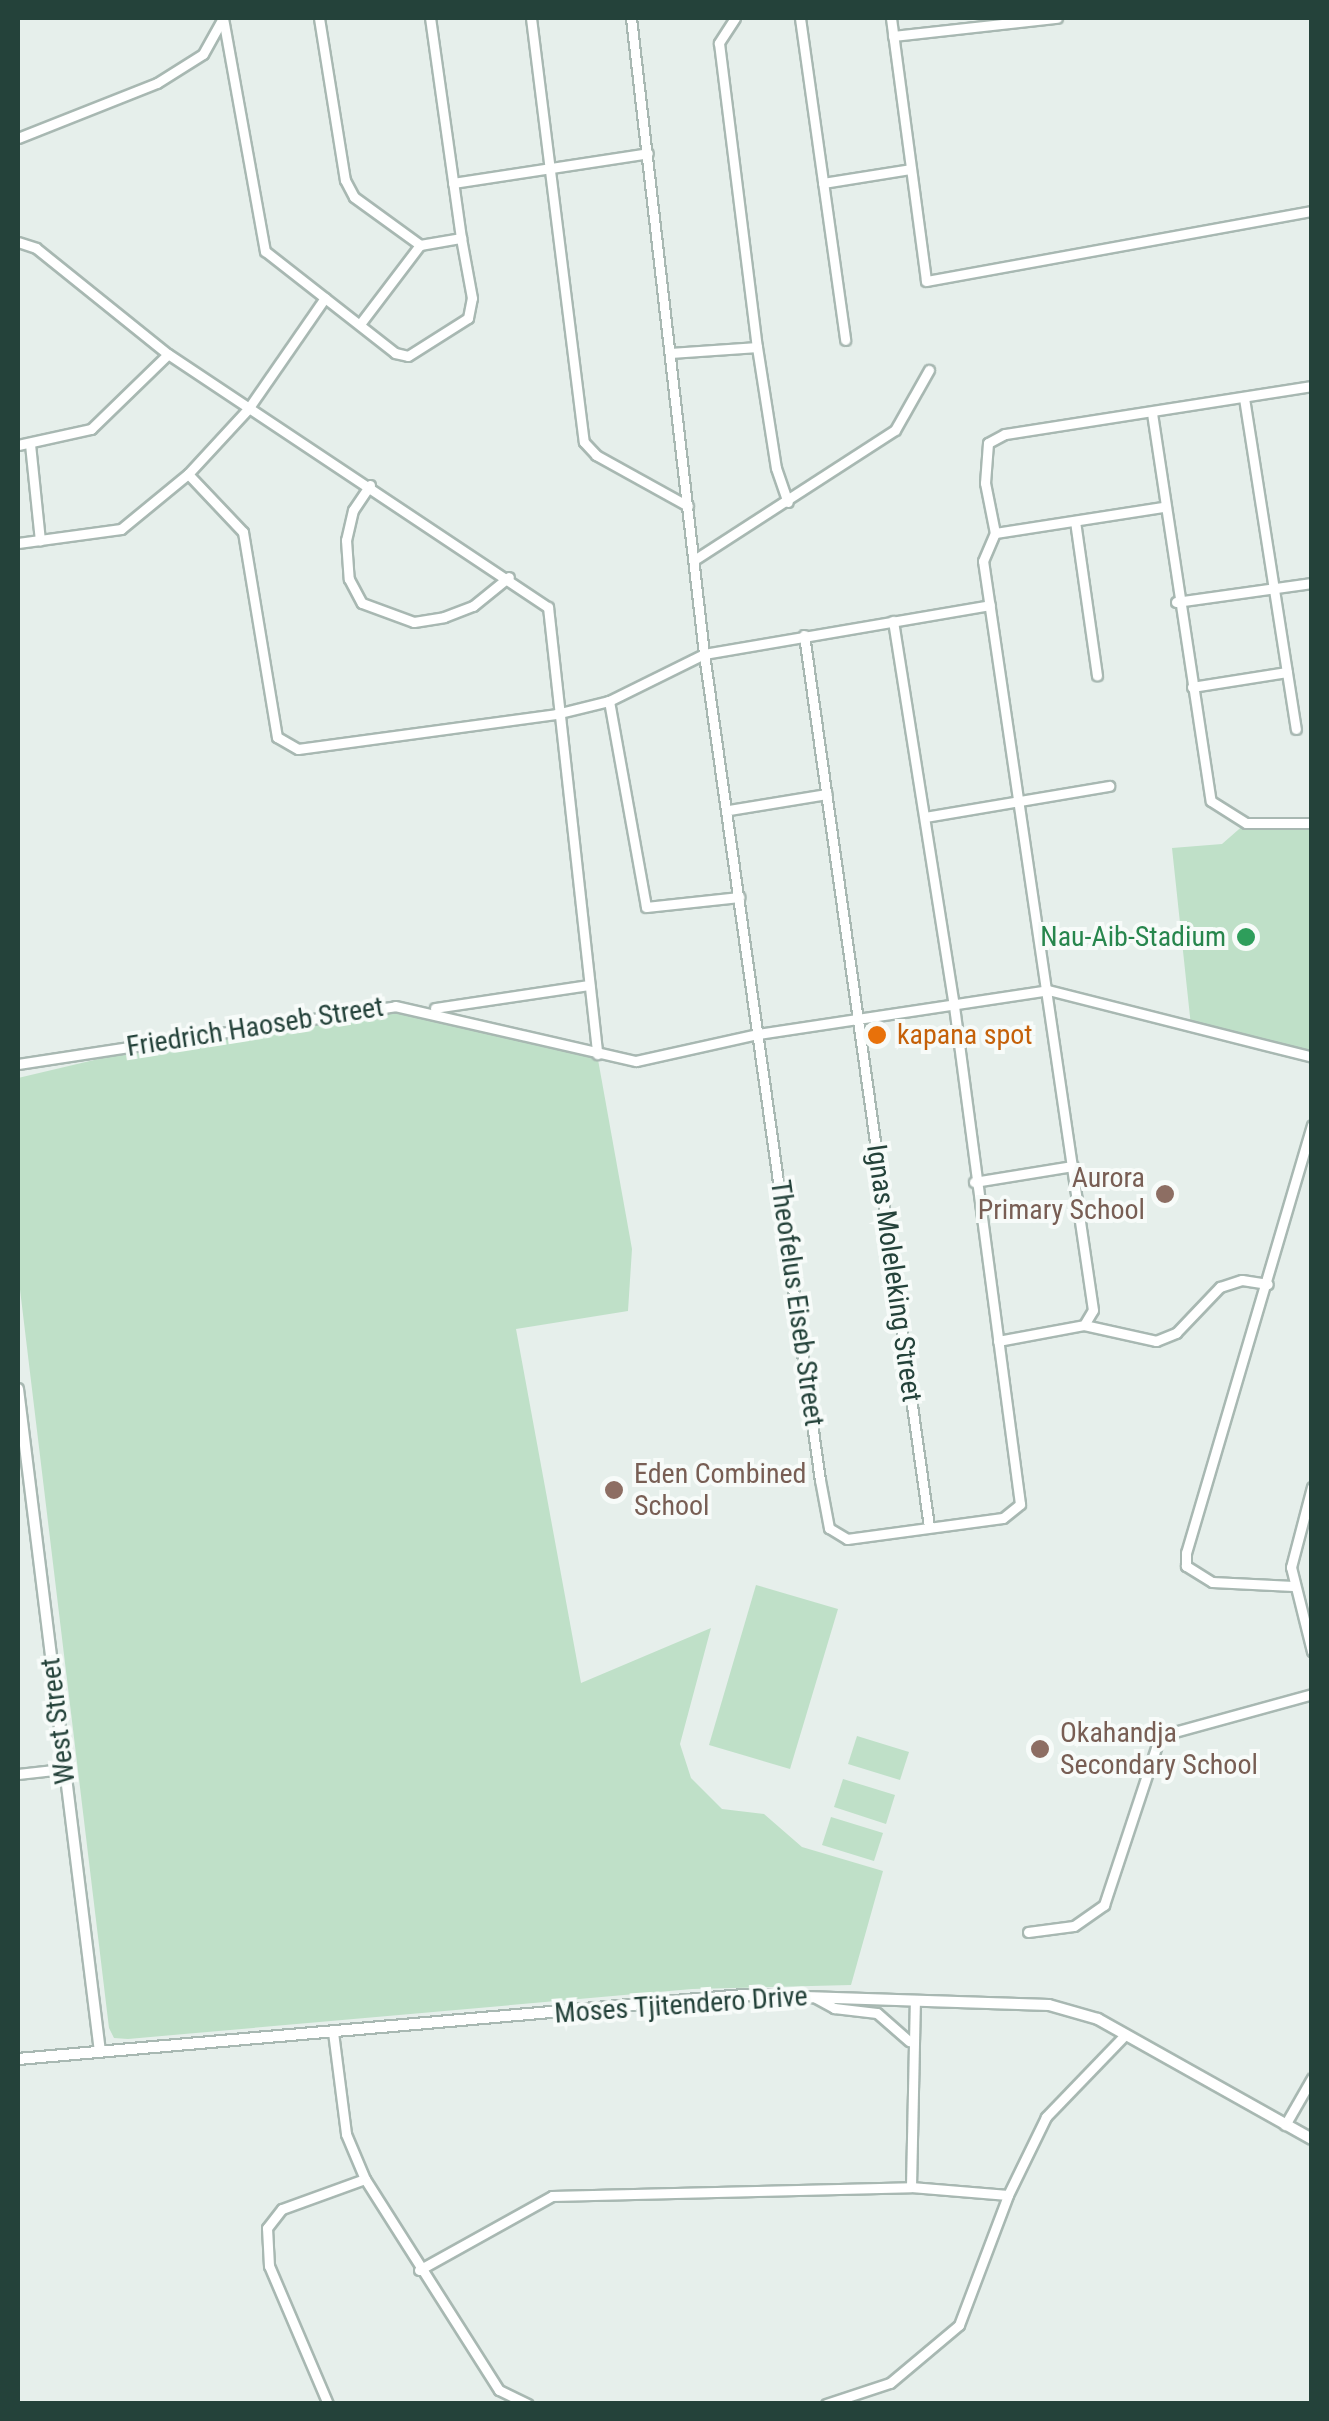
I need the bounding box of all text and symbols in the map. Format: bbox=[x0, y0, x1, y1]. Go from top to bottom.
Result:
place label: Nau-Aib-Stadium bbox=[1040, 920, 1226, 954]
marker: Nau-Aib-Stadium bbox=[1235, 926, 1257, 948]
street label: Friedrich Haoseb Street bbox=[124, 990, 386, 1064]
place label: kapana spot bbox=[897, 1018, 1033, 1052]
marker: kapana spot bbox=[866, 1024, 888, 1046]
street label: Ignas Moleleking Street bbox=[859, 1142, 929, 1404]
place label: Aurora Primary School bbox=[978, 1161, 1145, 1227]
street label: Theofelus Eiseb Street bbox=[763, 1178, 831, 1428]
marker: Aurora Primary School bbox=[1154, 1183, 1176, 1205]
place label: Eden Combined School bbox=[634, 1457, 806, 1523]
marker: Eden Combined School bbox=[603, 1479, 625, 1501]
street label: West Street bbox=[34, 1656, 82, 1786]
place label: Okahandja Secondary School bbox=[1060, 1716, 1258, 1782]
marker: Okahandja Secondary School bbox=[1029, 1738, 1051, 1760]
street label: Moses Tjitendero Drive bbox=[553, 1979, 809, 2031]

